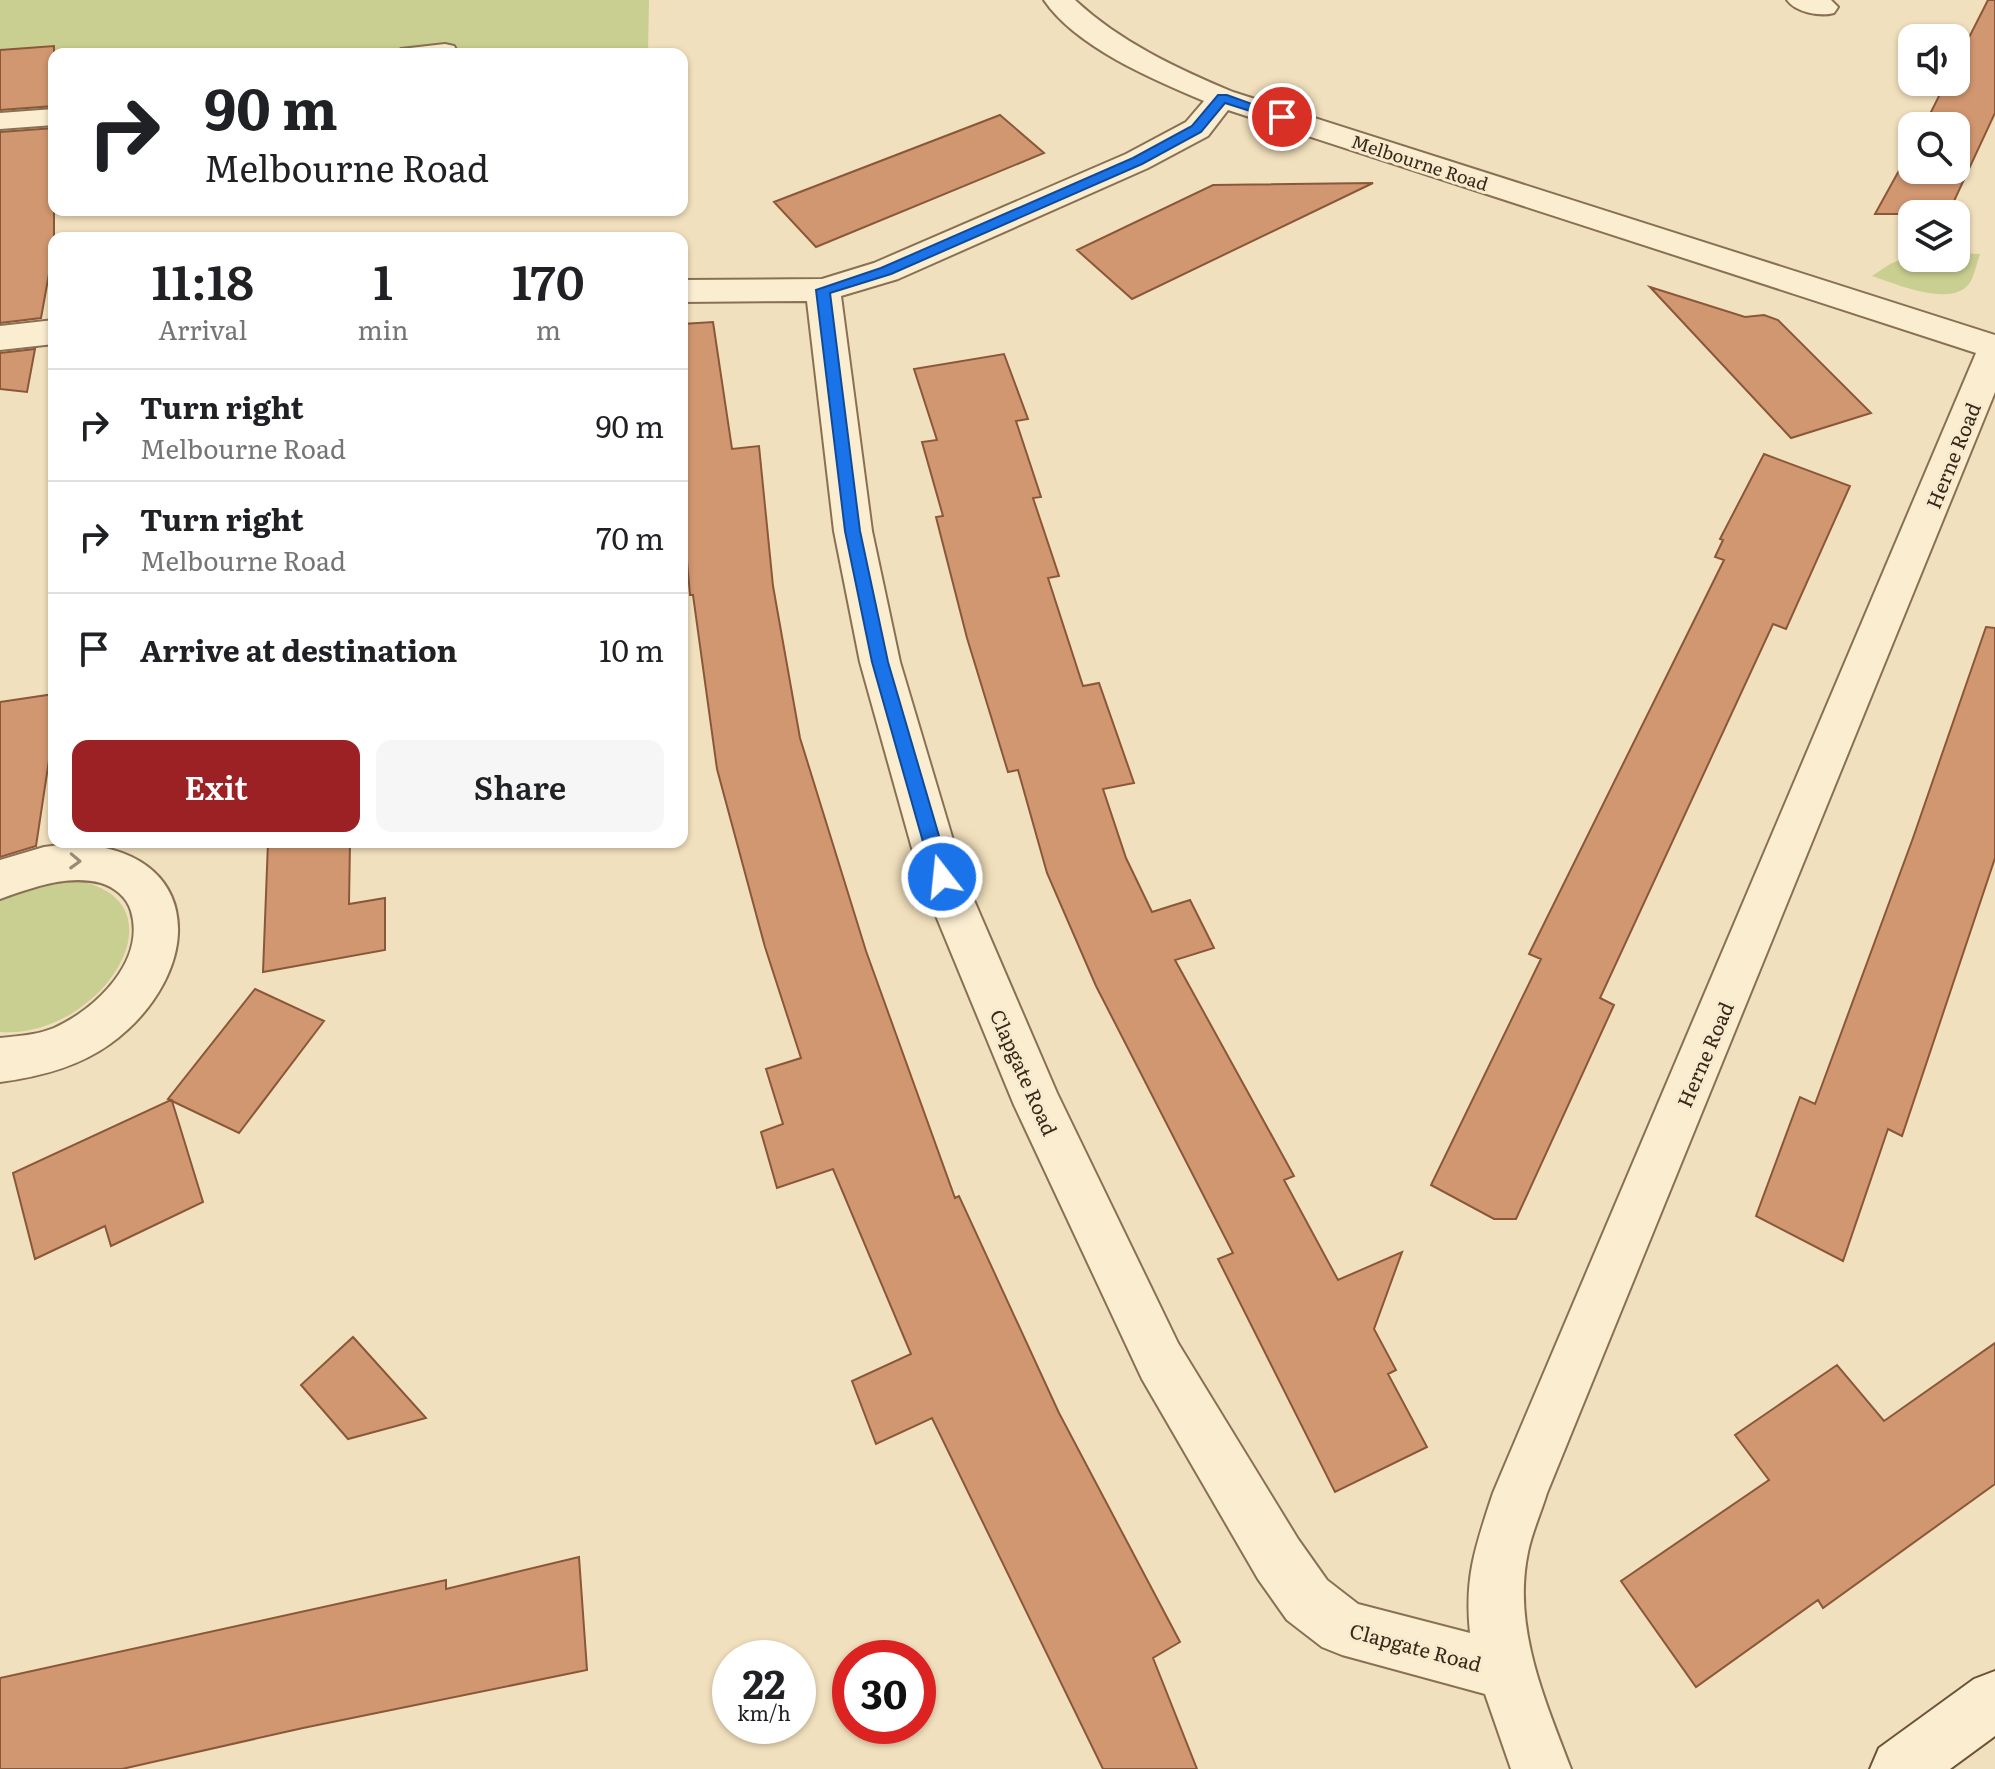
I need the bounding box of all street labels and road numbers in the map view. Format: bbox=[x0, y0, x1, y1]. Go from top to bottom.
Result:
street label: Melbourne Road bbox=[1348, 127, 1492, 197]
street label: Herne Road bbox=[1917, 397, 1987, 513]
street label: Herne Road bbox=[1668, 996, 1740, 1112]
street label: Clapgate Road bbox=[984, 1004, 1066, 1140]
street label: Clapgate Road bbox=[1347, 1614, 1485, 1678]

